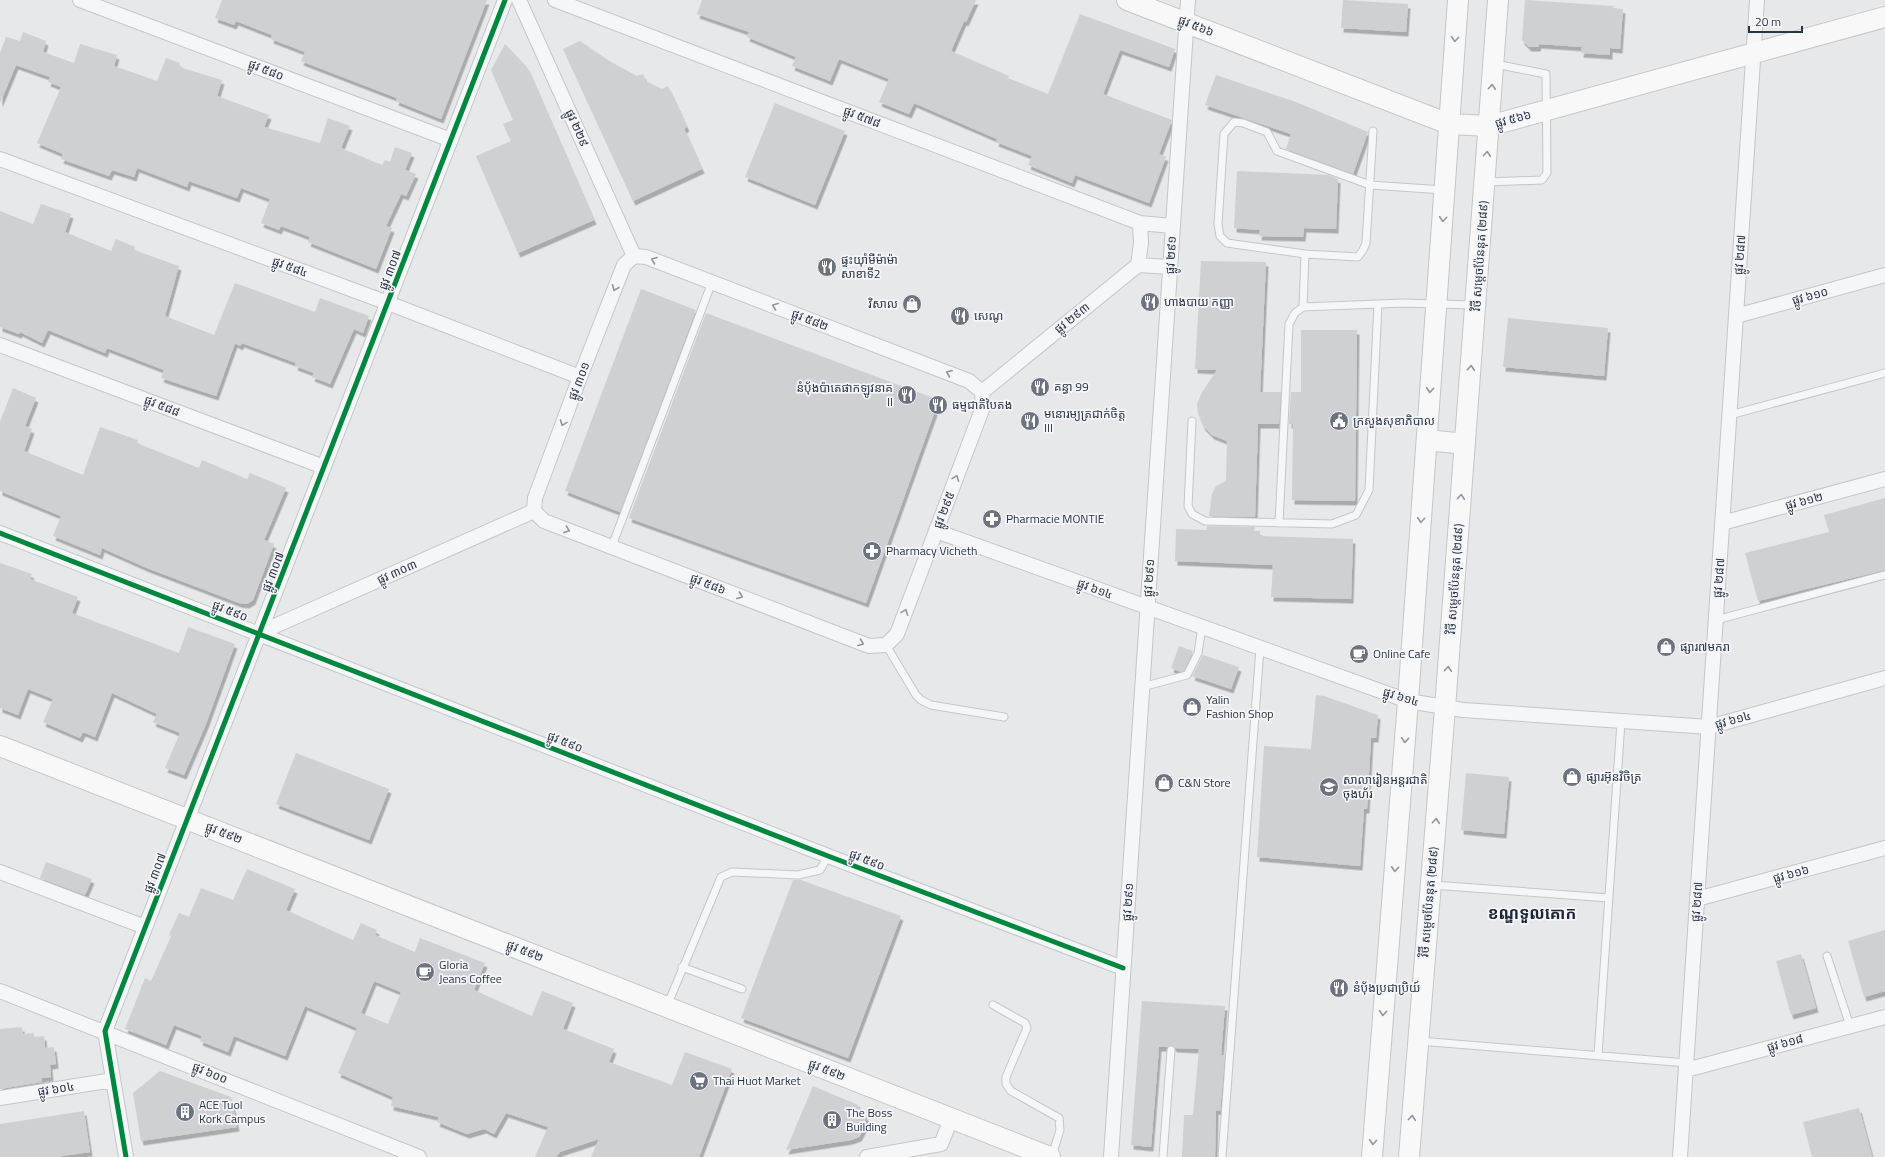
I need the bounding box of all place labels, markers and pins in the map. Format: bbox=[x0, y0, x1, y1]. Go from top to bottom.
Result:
place label: ផ្ទះយ៉ាំមីម៉ាម៉ា សាខាទី2 bbox=[841, 250, 898, 283]
restaurant icon: ផ្ទះយ៉ាំមីម៉ាម៉ា សាខាទី2 bbox=[816, 256, 838, 278]
restaurant icon: ហាងបាយ កញ្ញា bbox=[1139, 291, 1161, 313]
place label: ហាងបាយ កញ្ញា bbox=[1164, 292, 1234, 311]
shop icon: វិសាល bbox=[901, 293, 923, 315]
place label: វិសាល bbox=[868, 294, 898, 313]
restaurant icon: សេណូ bbox=[949, 305, 971, 327]
place label: សេណូ bbox=[974, 306, 1003, 325]
restaurant icon: គន្ធា 99 bbox=[1029, 376, 1051, 398]
place label: គន្ធា 99 bbox=[1054, 377, 1089, 396]
place label: នំប៉័ងប៉ាតេផាកឡូវនាគ II bbox=[797, 378, 893, 411]
restaurant icon: នំប៉័ងប៉ាតេផាកឡូវនាគ II bbox=[896, 384, 918, 406]
restaurant icon: ធម្មជាតិបៃតង bbox=[927, 394, 949, 416]
place label: ធម្មជាតិបៃតង bbox=[952, 395, 1012, 414]
place label: មនោរម្យត្រជាក់ចិត្ត III bbox=[1044, 404, 1126, 437]
restaurant icon: មនោរម្យត្រជាក់ចិត្ត III bbox=[1019, 410, 1041, 432]
public building icon: ក្រសួងសុខាភិបាល bbox=[1328, 410, 1350, 432]
place label: ក្រសួងសុខាភិបាល bbox=[1353, 411, 1435, 430]
pharmacy icon: Pharmacie MONTIE bbox=[981, 508, 1003, 530]
place label: Pharmacie MONTIE bbox=[1006, 509, 1105, 528]
pharmacy icon: Pharmacy Vicheth bbox=[861, 540, 883, 562]
place label: Pharmacy Vicheth bbox=[886, 541, 977, 560]
shop icon: ផ្សារ៧មករា bbox=[1655, 636, 1677, 658]
place label: ផ្សារ៧មករា bbox=[1680, 637, 1730, 656]
cafe icon: Online Cafe bbox=[1348, 643, 1370, 665]
place label: Online Cafe bbox=[1373, 644, 1430, 663]
place label: Yalin Fashion Shop bbox=[1206, 690, 1274, 723]
shop icon: Yalin Fashion Shop bbox=[1181, 696, 1203, 718]
shop icon: ផ្សារអ៊ុនវិចិត្រ bbox=[1561, 766, 1583, 788]
place label: ផ្សារអ៊ុនវិចិត្រ bbox=[1586, 767, 1642, 786]
place label: សាលារៀនអន្តរជាតិ ចុងហ័រ bbox=[1343, 770, 1428, 803]
shop icon: C&N Store bbox=[1153, 772, 1175, 794]
place label: C&N Store bbox=[1178, 773, 1231, 792]
school or university icon: សាលារៀនអន្តរជាតិ ចុងហ័រ bbox=[1318, 776, 1340, 798]
place label: Gloria Jeans Coffee bbox=[439, 955, 502, 988]
cafe icon: Gloria Jeans Coffee bbox=[414, 961, 436, 983]
restaurant icon: នំបុ័ងប្រជាប្រិយ៍ bbox=[1328, 977, 1350, 999]
place label: នំបុ័ងប្រជាប្រិយ៍ bbox=[1353, 978, 1421, 997]
supermarket icon: Thai Huot Market bbox=[688, 1070, 710, 1092]
place label: Thai Huot Market bbox=[713, 1071, 802, 1090]
place label: ACE Tuol Kork Campus bbox=[199, 1095, 266, 1128]
building icon: ACE Tuol Kork Campus bbox=[174, 1101, 196, 1123]
place label: The Boss Building bbox=[846, 1103, 893, 1136]
building icon: The Boss Building bbox=[821, 1109, 843, 1131]

